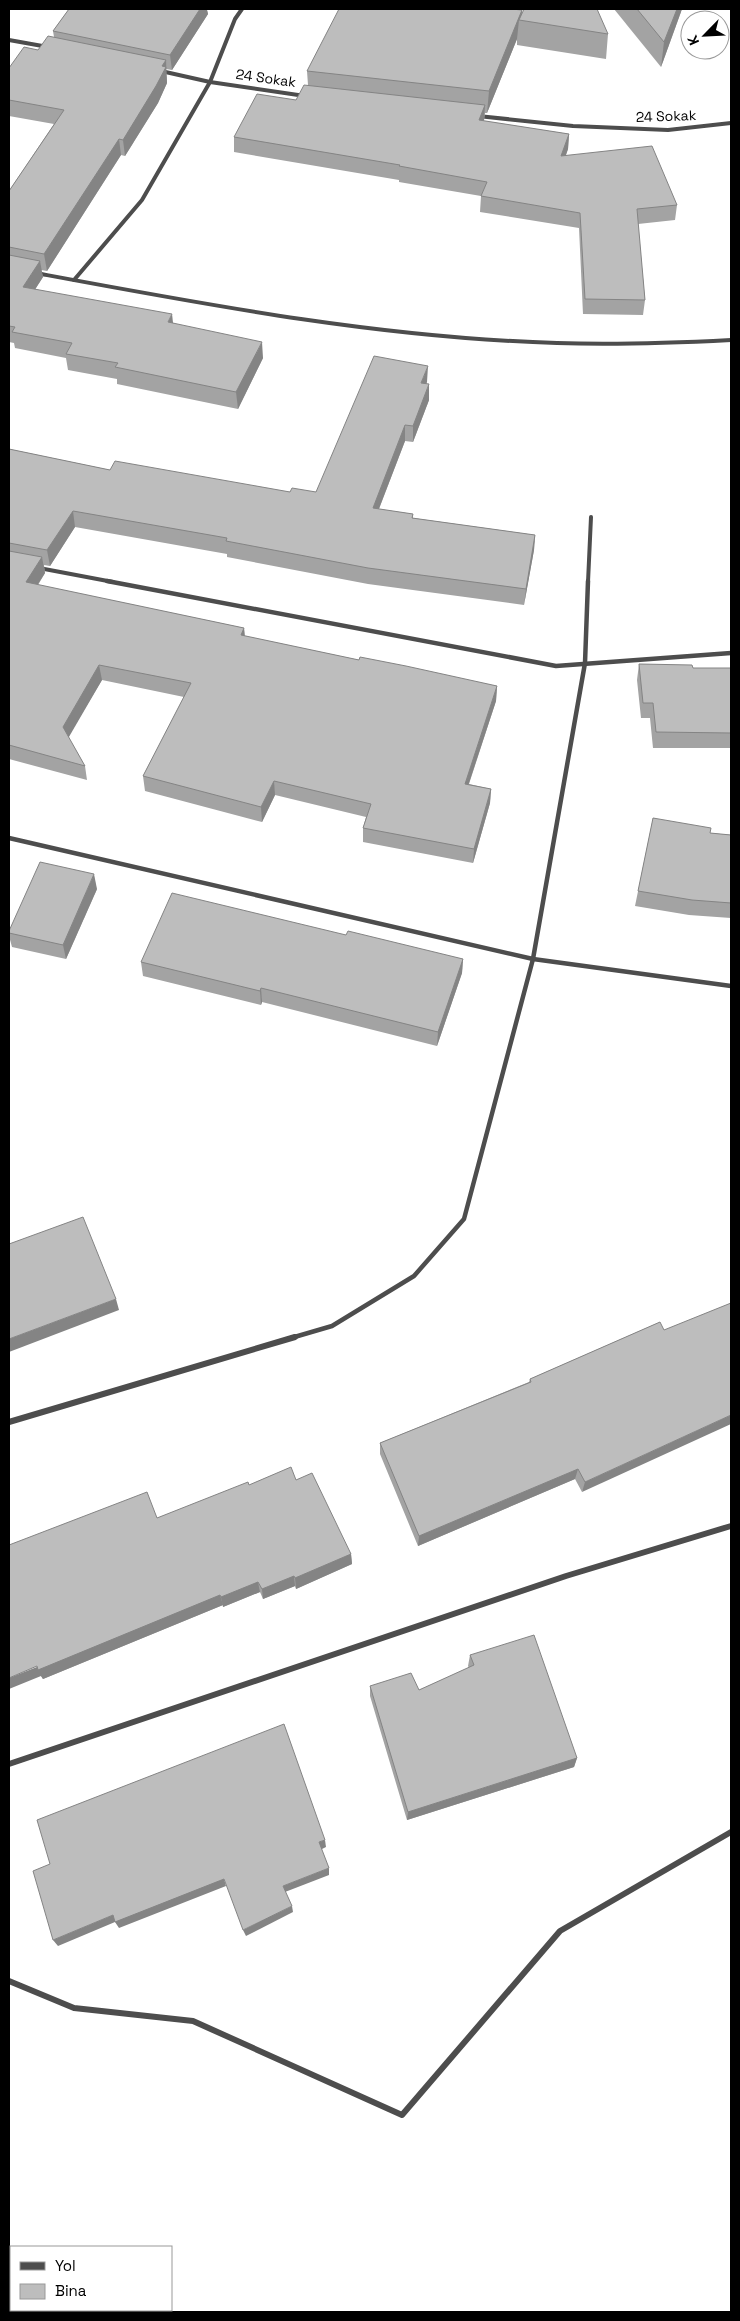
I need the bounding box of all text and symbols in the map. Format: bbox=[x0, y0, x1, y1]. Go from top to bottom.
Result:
north arrow bbox=[680, 10, 730, 60]
text: K bbox=[683, 32, 703, 48]
street label: 24 Sokak bbox=[235, 65, 298, 91]
street label: 24 Sokak bbox=[635, 106, 697, 126]
legend bbox=[10, 2246, 172, 2311]
text: Yol bbox=[55, 2256, 76, 2275]
text: Bina bbox=[55, 2281, 87, 2300]

